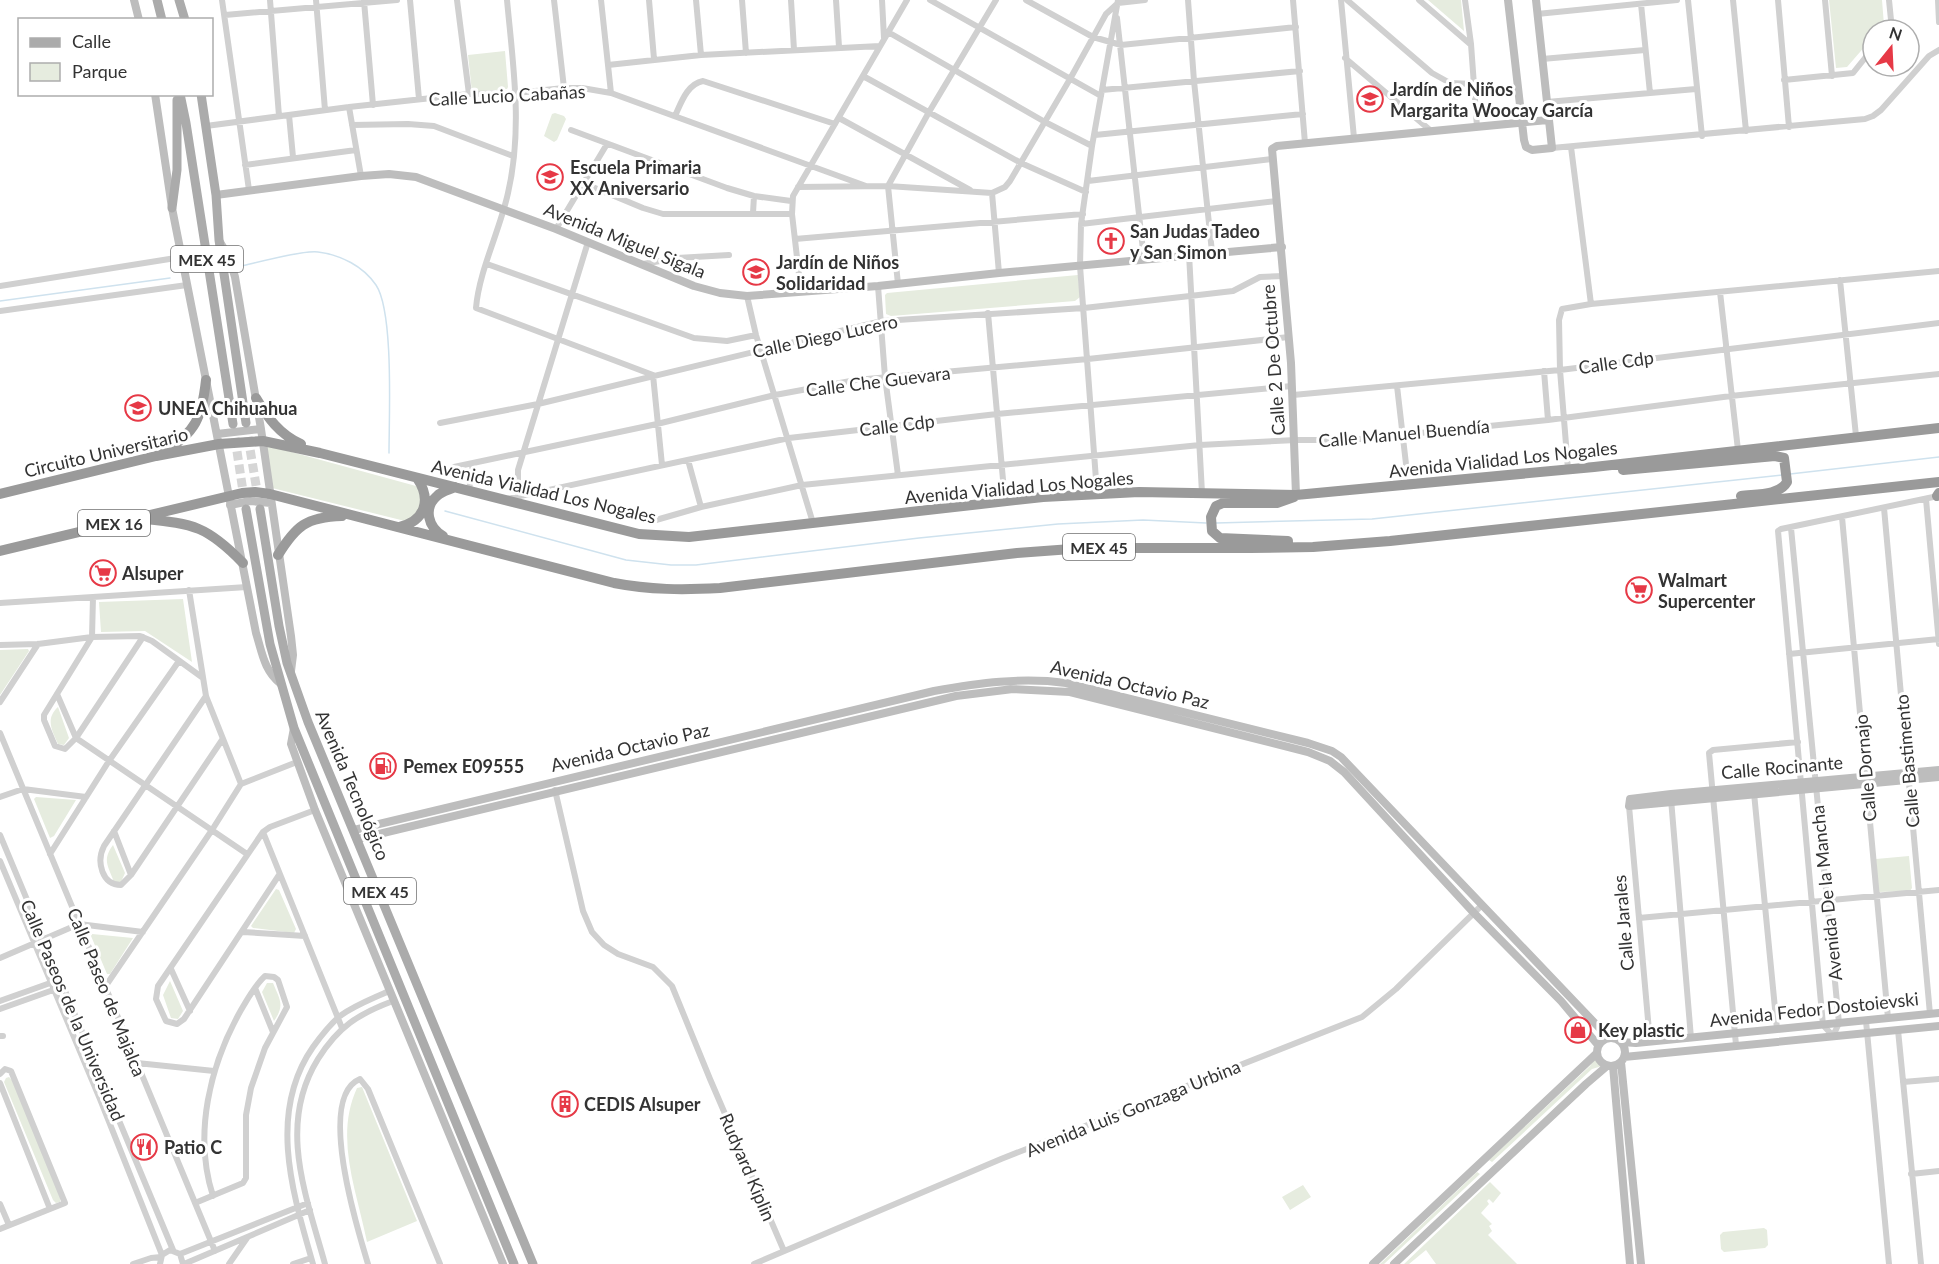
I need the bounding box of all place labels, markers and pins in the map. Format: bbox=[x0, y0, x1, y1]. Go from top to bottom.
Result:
place label: Jardín de Niños Margarita Woocay García bbox=[1390, 78, 1593, 121]
school or university icon: Jardín de Niños Margarita Woocay García bbox=[1355, 84, 1385, 114]
place label: Escuela Primaria XX Aniversario bbox=[570, 156, 701, 199]
school or university icon: Escuela Primaria XX Aniversario bbox=[535, 162, 565, 192]
place label: San Judas Tadeo y San Simon bbox=[1130, 220, 1260, 263]
church icon: San Judas Tadeo y San Simon bbox=[1096, 226, 1126, 256]
place label: Jardín de Niños Solidaridad bbox=[776, 251, 899, 294]
school or university icon: Jardín de Niños Solidaridad bbox=[741, 257, 771, 287]
school or university icon: UNEA Chihuahua bbox=[123, 393, 153, 423]
place label: UNEA Chihuahua bbox=[158, 397, 297, 419]
supermarket icon: Alsuper bbox=[88, 558, 118, 588]
place label: Alsuper bbox=[121, 562, 184, 584]
place label: Walmart Supercenter bbox=[1658, 569, 1756, 612]
supermarket icon: Walmart Supercenter bbox=[1624, 575, 1654, 605]
fuel station icon: Pemex E09555 bbox=[368, 751, 398, 781]
place label: Pemex E09555 bbox=[403, 755, 524, 777]
shop icon: Key plastic bbox=[1563, 1015, 1593, 1045]
place label: Key plastic bbox=[1598, 1019, 1685, 1041]
building icon: CEDIS Alsuper bbox=[550, 1089, 580, 1119]
place label: CEDIS Alsuper bbox=[584, 1093, 701, 1115]
restaurant icon: Patio C bbox=[129, 1132, 159, 1162]
place label: Patio C bbox=[164, 1136, 222, 1158]

